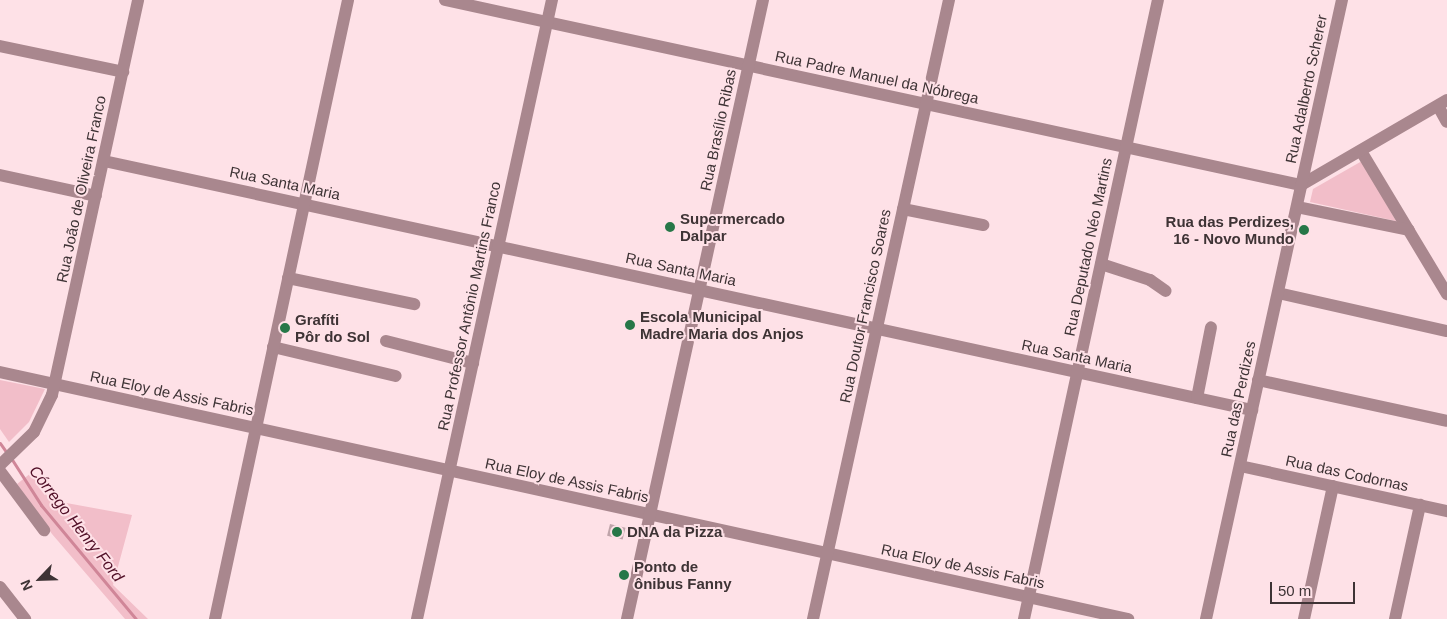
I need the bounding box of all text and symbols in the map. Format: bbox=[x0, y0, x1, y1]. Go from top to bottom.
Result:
street label: Rua Adalberto Scherer bbox=[1281, 13, 1331, 165]
street label: Rua Padre Manuel da Nóbrega bbox=[774, 47, 980, 107]
street label: Rua Brasílio Ribas bbox=[696, 67, 740, 193]
street label: Rua João de Oliveira Franco bbox=[52, 94, 110, 284]
street label: Rua Deputado Néo Martins bbox=[1060, 156, 1116, 338]
street label: Rua Santa Maria bbox=[228, 162, 342, 204]
street label: Rua Professor Antônio Martins Franco bbox=[434, 179, 504, 433]
street label: Rua Doutor Francisco Soares bbox=[836, 207, 894, 405]
place label: Supermercado Dalpar bbox=[680, 209, 785, 244]
place label: Rua das Perdizes, 16 - Novo Mundo bbox=[1166, 212, 1294, 247]
marker: Supermercado Dalpar bbox=[664, 221, 676, 233]
marker: Rua das Perdizes, 16 - Novo Mundo bbox=[1298, 224, 1310, 236]
street label: Rua Santa Maria bbox=[624, 248, 738, 290]
place label: Escola Municipal Madre Maria dos Anjos bbox=[640, 307, 804, 342]
place label: Grafíti Pôr do Sol bbox=[295, 310, 370, 345]
marker: Escola Municipal Madre Maria dos Anjos bbox=[624, 319, 636, 331]
marker: Grafíti Pôr do Sol bbox=[279, 322, 291, 334]
street label: Rua Santa Maria bbox=[1020, 335, 1134, 377]
street label: Rua das Perdizes bbox=[1217, 339, 1259, 459]
street label: Rua Eloy de Assis Fabris bbox=[88, 367, 256, 419]
street label: Rua das Codornas bbox=[1284, 451, 1410, 495]
street label: Rua Eloy de Assis Fabris bbox=[483, 454, 651, 506]
water label: Córrego Henry Ford bbox=[25, 462, 127, 586]
place label: DNA da Pizza bbox=[627, 523, 723, 541]
marker: DNA da Pizza bbox=[611, 526, 623, 538]
street label: Rua Eloy de Assis Fabris bbox=[879, 540, 1047, 592]
north arrow bbox=[15, 554, 65, 604]
place label: Ponto de ônibus Fanny bbox=[634, 557, 732, 592]
marker: Ponto de ônibus Fanny bbox=[618, 569, 630, 581]
scale bar bbox=[1272, 572, 1357, 604]
text: N bbox=[17, 577, 36, 593]
text: 50 m bbox=[1278, 582, 1311, 599]

